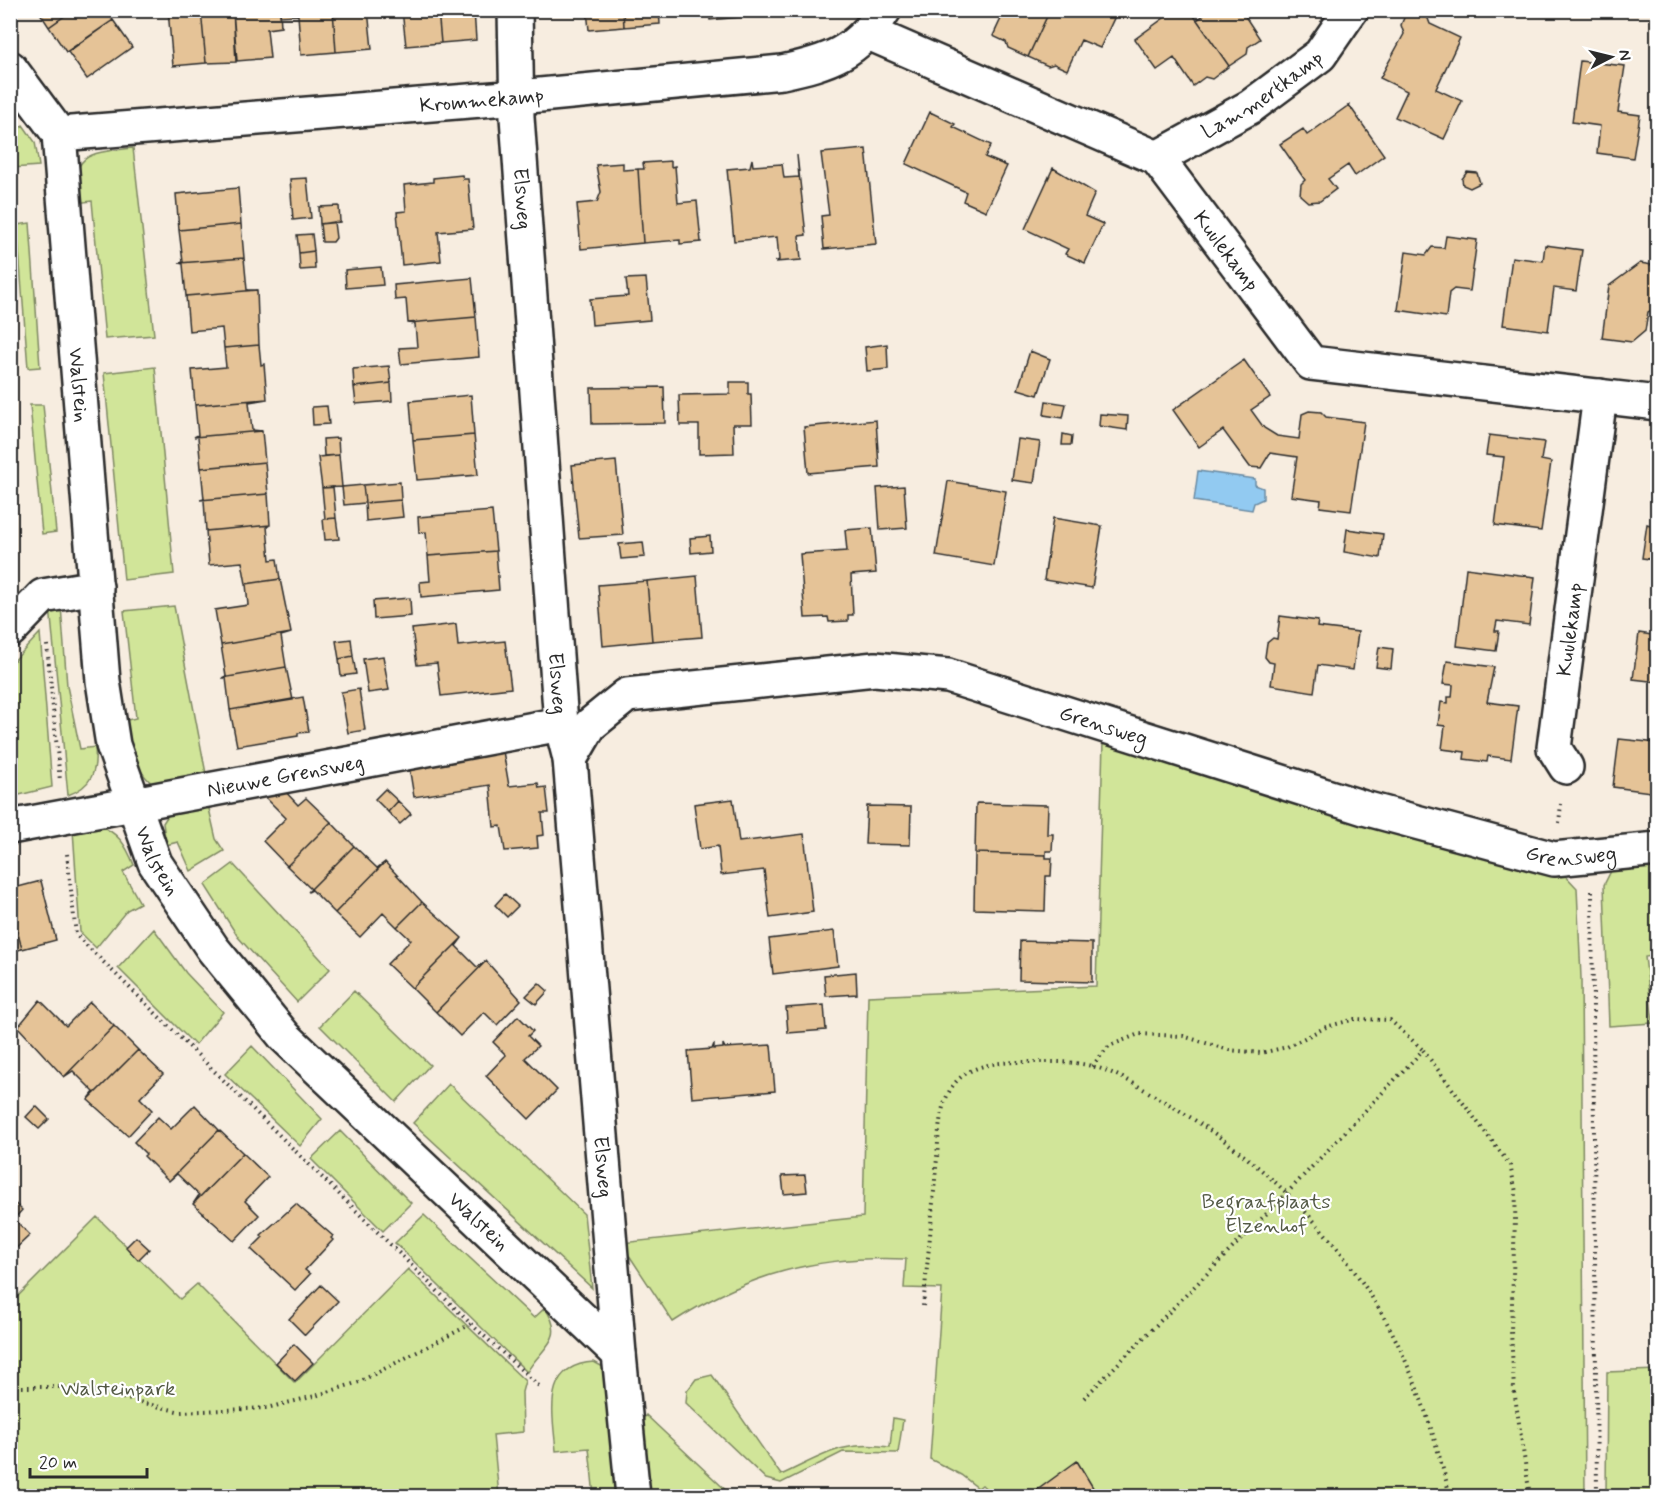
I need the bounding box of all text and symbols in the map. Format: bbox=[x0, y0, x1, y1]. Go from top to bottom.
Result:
north arrow bbox=[1581, 27, 1641, 87]
street label: Lammertkamp bbox=[1197, 44, 1329, 146]
text: N bbox=[1613, 49, 1635, 62]
street label: Krommekamp bbox=[418, 82, 545, 120]
street label: Elsweg bbox=[506, 167, 538, 231]
street label: Kuulekamp bbox=[1186, 205, 1265, 297]
street label: Walstein bbox=[61, 347, 95, 423]
street label: Kuulekamp bbox=[1550, 581, 1590, 678]
street label: Elsweg bbox=[541, 652, 573, 716]
street label: Grensweg bbox=[1056, 699, 1151, 754]
street label: Nieuwe Grensweg bbox=[205, 748, 366, 805]
street label: Walstein bbox=[128, 823, 186, 901]
street label: Grensweg bbox=[1522, 839, 1618, 874]
street label: Elsweg bbox=[586, 1135, 619, 1199]
street label: Walstein bbox=[442, 1186, 515, 1258]
park label: Begraafplaats Elzenhof bbox=[1201, 1188, 1331, 1240]
park label: Walsteinpark bbox=[61, 1375, 176, 1403]
scale bar bbox=[30, 1441, 147, 1479]
text: 20 m bbox=[39, 1451, 77, 1475]

